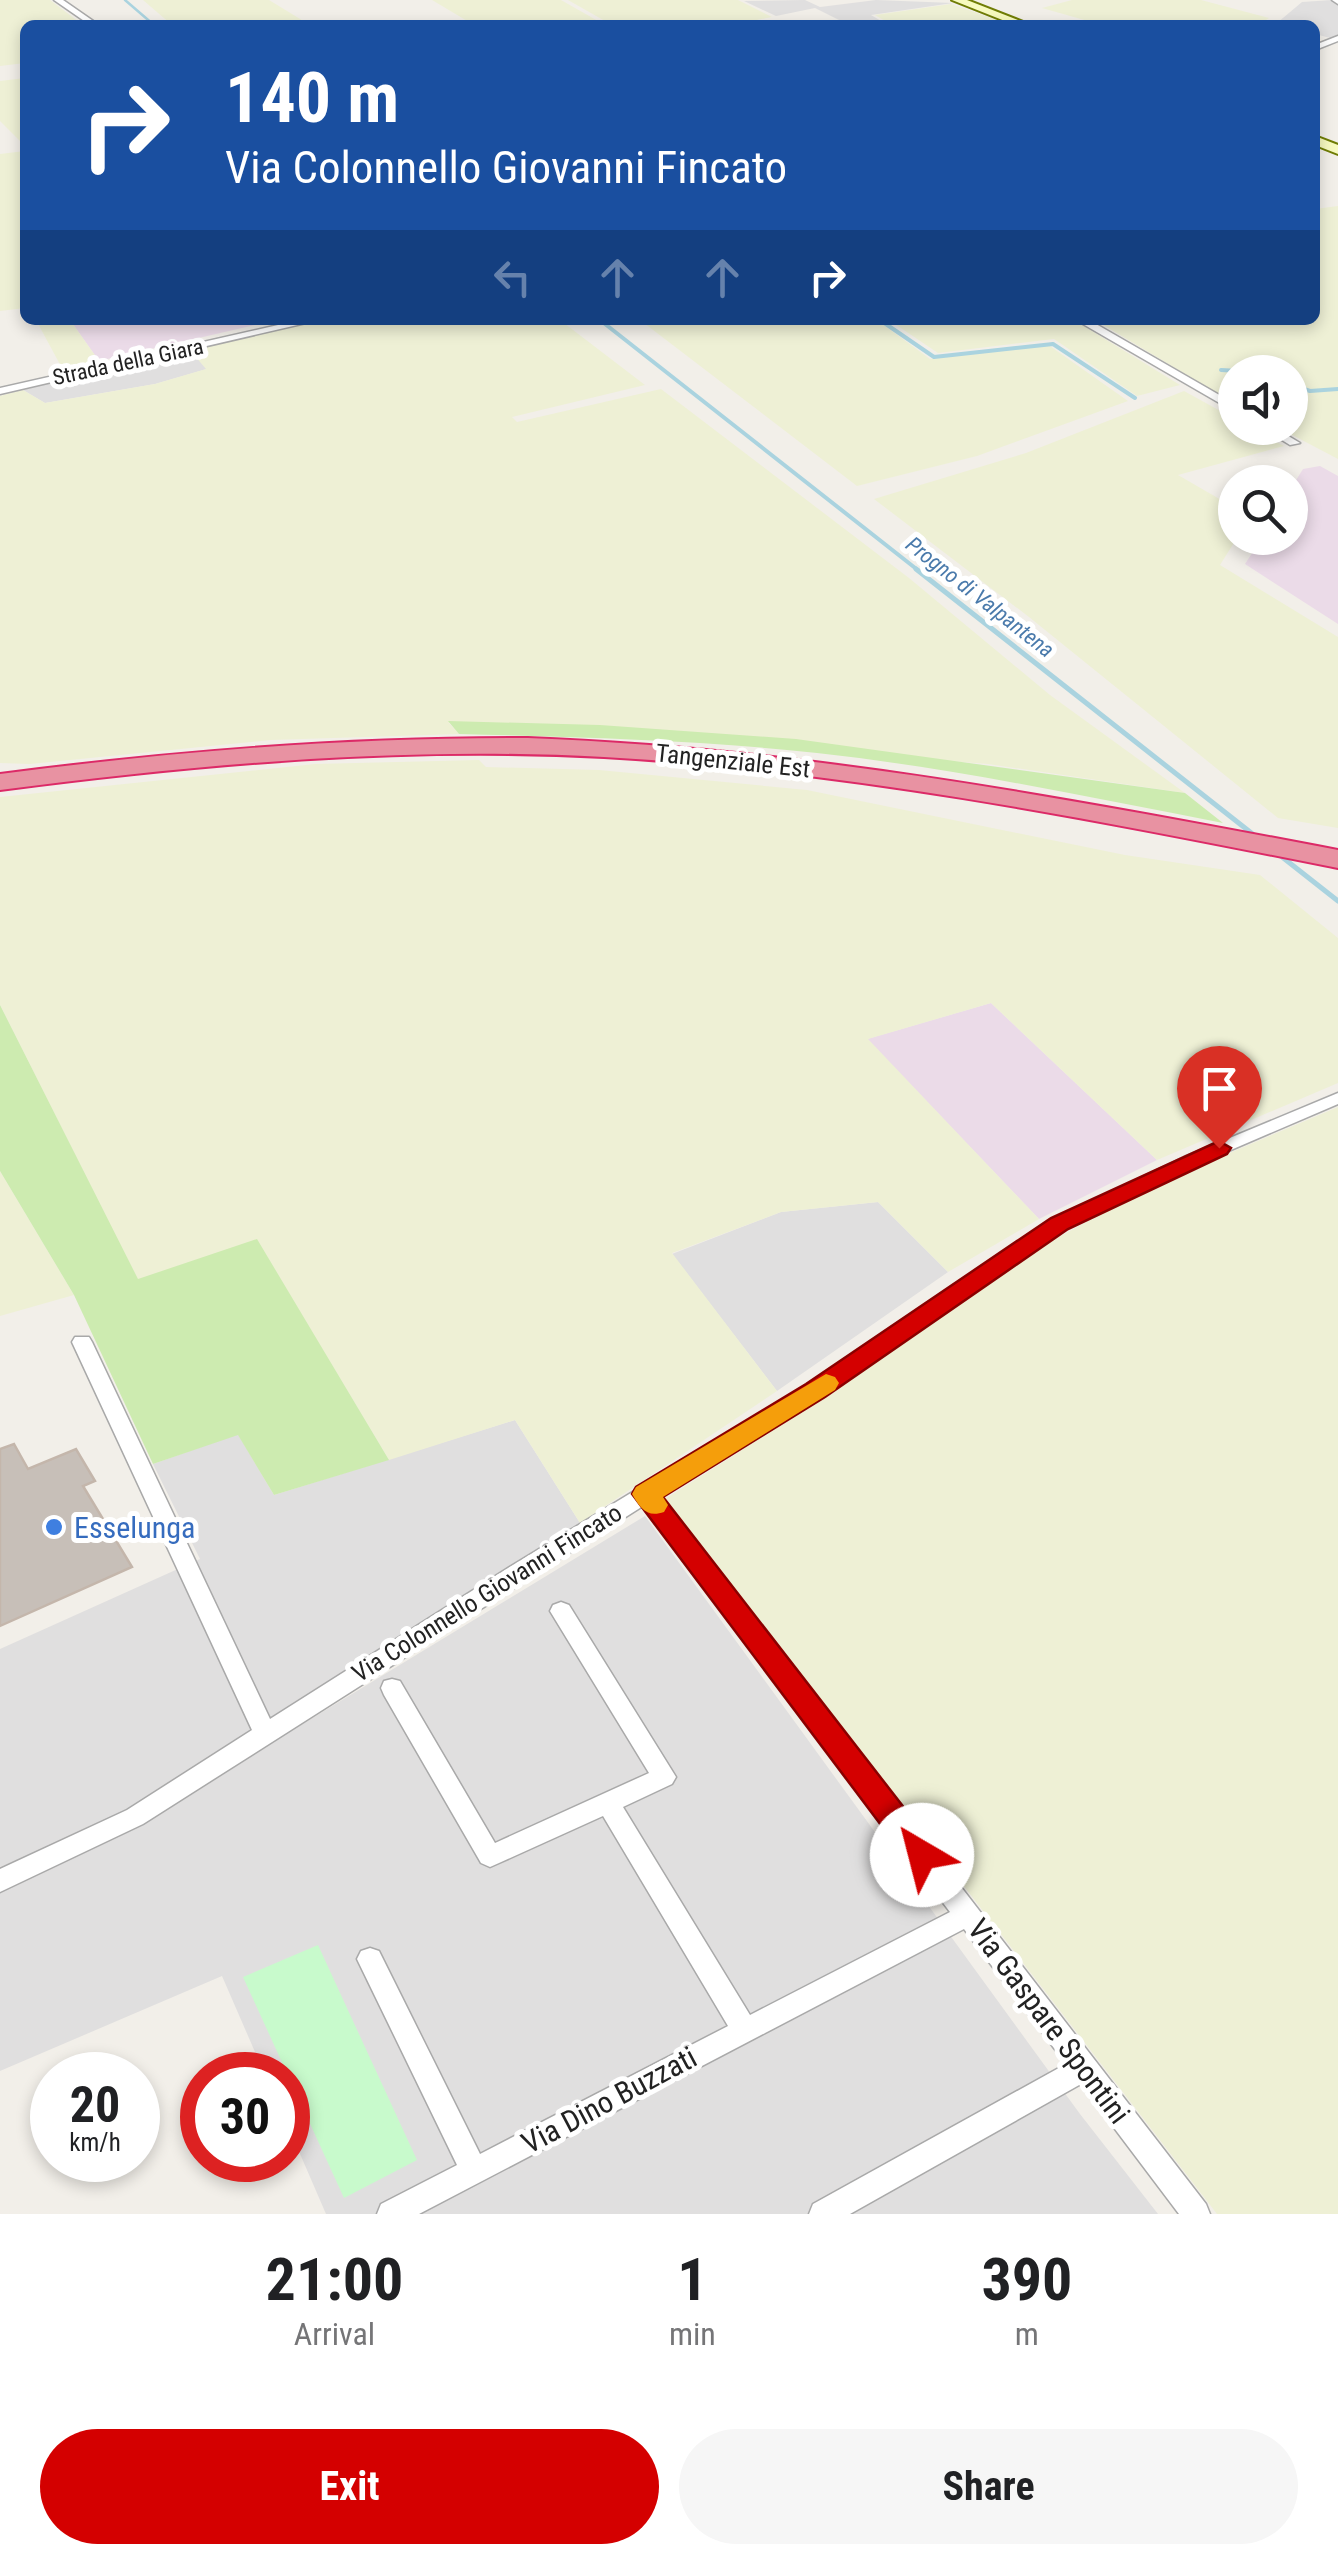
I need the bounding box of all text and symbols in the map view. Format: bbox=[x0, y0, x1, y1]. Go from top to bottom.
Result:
text: 140 m bbox=[225, 57, 399, 139]
icon: right bbox=[60, 60, 190, 190]
text: Via Colonnello Giovanni Fincato bbox=[225, 141, 787, 194]
icon: left bbox=[485, 250, 540, 305]
icon: ahead bbox=[590, 250, 645, 305]
icon: ahead bbox=[695, 250, 750, 305]
icon: right bbox=[800, 250, 855, 305]
street label: Strada della Giara bbox=[50, 334, 206, 390]
map controls bbox=[1218, 355, 1308, 555]
button: sound bbox=[1218, 355, 1308, 445]
button: search bbox=[1218, 465, 1308, 555]
water label: Progno di Valpantena bbox=[901, 532, 1059, 662]
street label: Tangenziale Est bbox=[654, 738, 812, 784]
pin bbox=[1177, 1046, 1262, 1149]
icon: arrive bbox=[1192, 1061, 1247, 1116]
street label: Via Colonnello Giovanni Fincato bbox=[347, 1498, 627, 1688]
place label: Esselunga bbox=[74, 1510, 195, 1545]
marker: Esselunga bbox=[43, 1516, 65, 1538]
position arrow bbox=[870, 1803, 974, 1907]
street label: Via Gaspare Spontini bbox=[961, 1912, 1137, 2130]
street label: Via Dino Buzzati bbox=[516, 2039, 702, 2161]
speed limit sign: 30 bbox=[180, 2052, 310, 2182]
text: 20 bbox=[70, 2076, 120, 2134]
text: km/h bbox=[69, 2128, 121, 2157]
text: 21:00 bbox=[266, 2244, 403, 2315]
text: 1 bbox=[677, 2244, 708, 2315]
text: 390 bbox=[981, 2244, 1072, 2315]
text: Arrival bbox=[294, 2315, 375, 2353]
text: min bbox=[669, 2315, 716, 2353]
text: m bbox=[1015, 2315, 1039, 2353]
button: Exit bbox=[40, 2429, 659, 2544]
button: Share bbox=[679, 2429, 1298, 2544]

